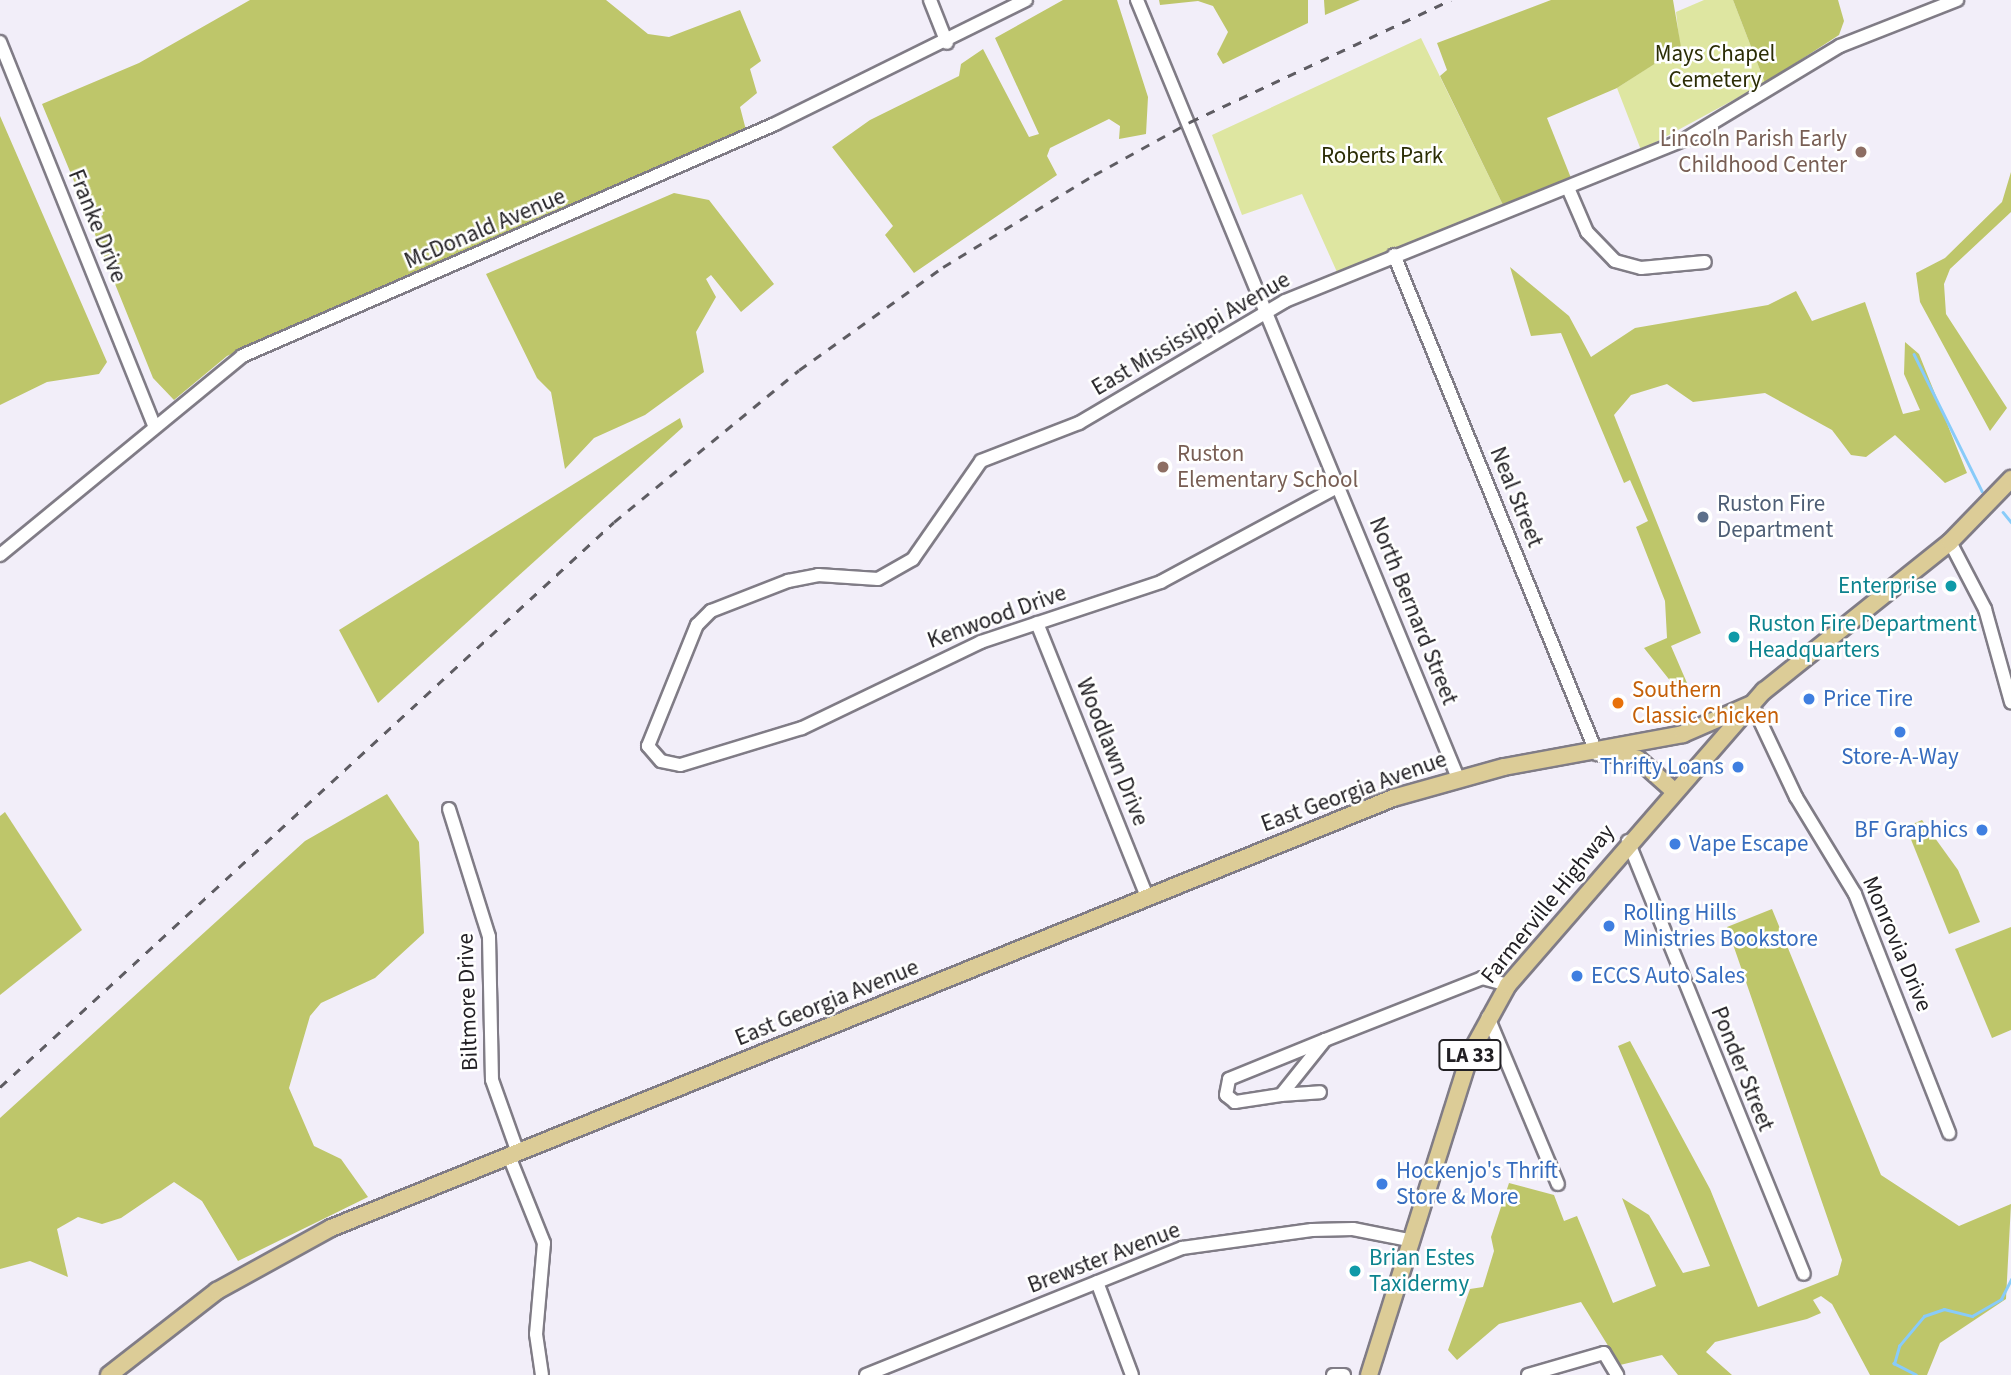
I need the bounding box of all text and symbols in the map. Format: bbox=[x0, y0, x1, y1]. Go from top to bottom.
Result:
park label: Mays Chapel Cemetery bbox=[1655, 40, 1775, 94]
place label: Lincoln Parish Early Childhood Center bbox=[1660, 125, 1847, 179]
park label: Roberts Park bbox=[1321, 142, 1443, 170]
marker: Lincoln Parish Early Childhood Center bbox=[1853, 144, 1869, 160]
street label: Franke Drive bbox=[62, 166, 132, 286]
street label: McDonald Avenue bbox=[400, 183, 570, 275]
street label: East Mississippi Avenue bbox=[1087, 266, 1295, 402]
place label: Ruston Elementary School bbox=[1177, 440, 1358, 494]
street label: Neal Street bbox=[1483, 443, 1549, 551]
marker: Ruston Elementary School bbox=[1155, 459, 1171, 475]
place label: Ruston Fire Department bbox=[1717, 490, 1833, 544]
marker: Ruston Fire Department bbox=[1695, 509, 1711, 525]
street label: North Bernard Street bbox=[1363, 513, 1463, 709]
place label: Enterprise bbox=[1838, 572, 1937, 600]
marker: Enterprise bbox=[1943, 578, 1959, 594]
street label: Kenwood Drive bbox=[924, 579, 1070, 655]
place label: Ruston Fire Department Headquarters bbox=[1748, 610, 1977, 664]
marker: Ruston Fire Department Headquarters bbox=[1726, 629, 1742, 645]
street label: Woodlawn Drive bbox=[1070, 674, 1154, 830]
place label: Southern Classic Chicken bbox=[1632, 676, 1779, 730]
place label: Price Tire bbox=[1823, 685, 1913, 713]
marker: Price Tire bbox=[1801, 691, 1817, 707]
marker: Southern Classic Chicken bbox=[1610, 695, 1626, 711]
marker: Store-A-Way bbox=[1892, 724, 1908, 740]
place label: Store-A-Way bbox=[1841, 743, 1959, 771]
street label: East Georgia Avenue bbox=[1257, 746, 1451, 838]
place label: Thrifty Loans bbox=[1600, 753, 1724, 781]
marker: Thrifty Loans bbox=[1730, 759, 1746, 775]
place label: BF Graphics bbox=[1854, 816, 1968, 844]
street label: Farmerville Highway bbox=[1475, 819, 1621, 989]
marker: BF Graphics bbox=[1974, 822, 1990, 838]
place label: Vape Escape bbox=[1689, 830, 1808, 858]
marker: Vape Escape bbox=[1667, 836, 1683, 852]
street label: Monrovia Drive bbox=[1856, 872, 1938, 1016]
place label: Rolling Hills Ministries Bookstore bbox=[1623, 899, 1818, 953]
marker: Rolling Hills Ministries Bookstore bbox=[1601, 918, 1617, 934]
street label: Biltmore Drive bbox=[452, 933, 484, 1071]
street label: East Georgia Avenue bbox=[731, 954, 923, 1052]
place label: ECCS Auto Sales bbox=[1591, 962, 1745, 990]
marker: ECCS Auto Sales bbox=[1569, 968, 1585, 984]
street label: Ponder Street bbox=[1705, 1003, 1779, 1135]
road number: LA 33 bbox=[1437, 1038, 1503, 1072]
place label: Hockenjo's Thrift Store & More bbox=[1396, 1157, 1558, 1211]
marker: Hockenjo's Thrift Store & More bbox=[1374, 1176, 1390, 1192]
street label: Brewster Avenue bbox=[1024, 1216, 1184, 1300]
place label: Brian Estes Taxidermy bbox=[1369, 1244, 1475, 1298]
marker: Brian Estes Taxidermy bbox=[1347, 1263, 1363, 1279]

